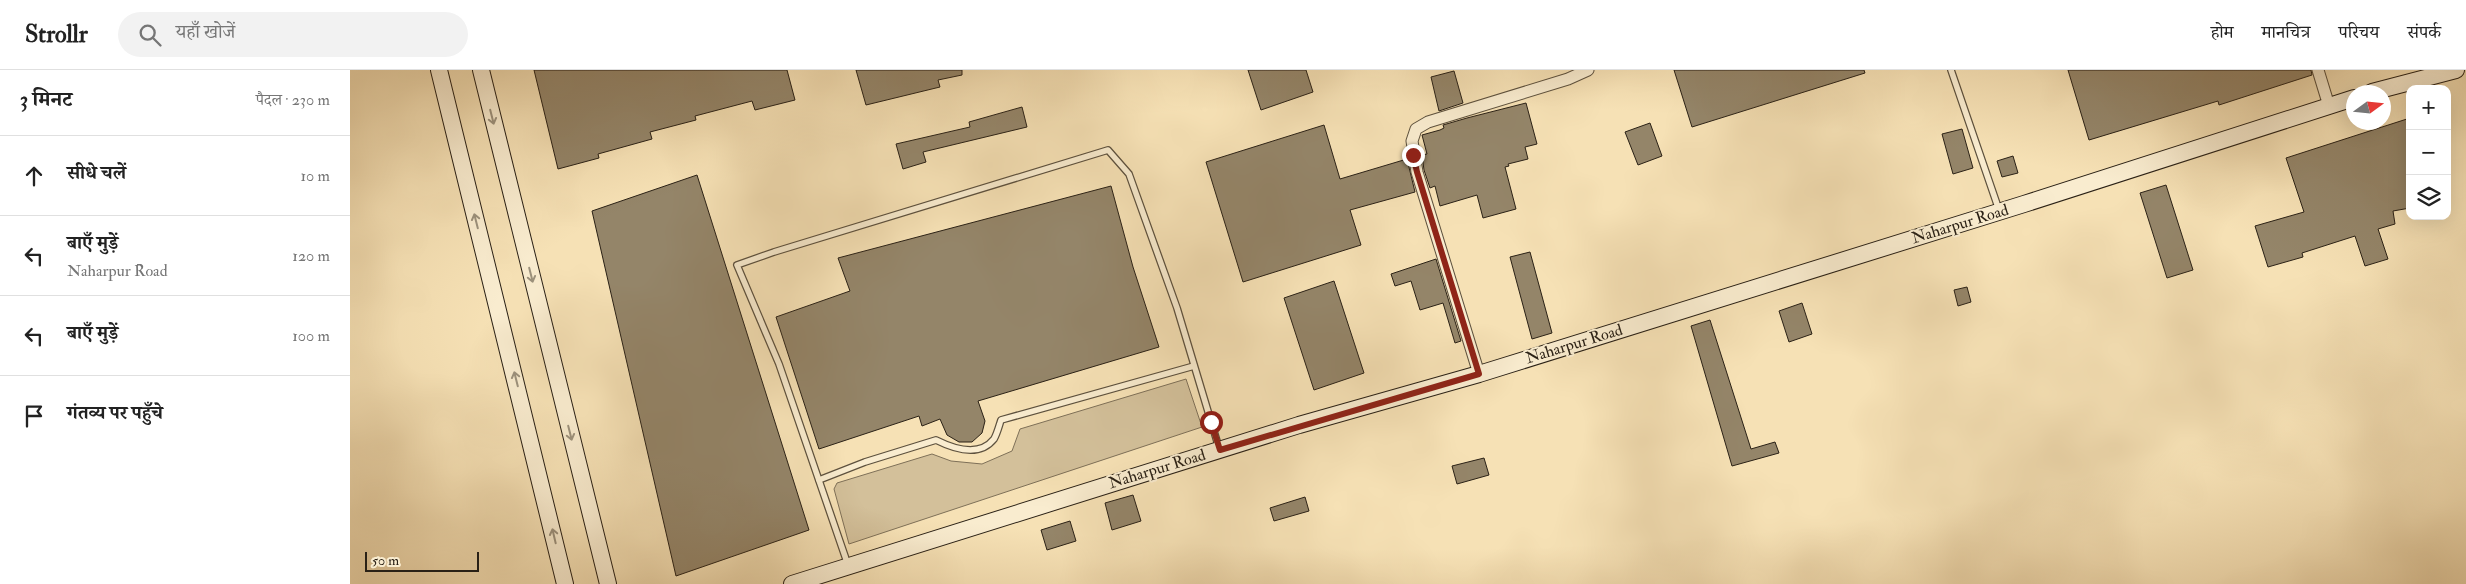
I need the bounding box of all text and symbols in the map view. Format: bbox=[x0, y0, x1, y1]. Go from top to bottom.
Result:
search box bbox=[118, 12, 468, 57]
text: Strollr bbox=[25, 19, 88, 50]
text: यहाँ खोजें bbox=[176, 20, 235, 44]
icon: search bbox=[136, 21, 164, 49]
text: होम bbox=[2211, 21, 2234, 44]
text: मानचित्र bbox=[2262, 21, 2310, 44]
text: परिचय bbox=[2338, 21, 2379, 44]
text: संपर्क bbox=[2407, 21, 2441, 44]
north arrow bbox=[2346, 85, 2391, 130]
map controls bbox=[2406, 85, 2451, 220]
button: + bbox=[2406, 85, 2451, 130]
text: 3 मिनट bbox=[20, 86, 72, 113]
text: पैदल · 230 m bbox=[256, 90, 330, 110]
one-way arrow bbox=[488, 109, 497, 125]
button: − bbox=[2406, 130, 2451, 175]
route end bbox=[1402, 144, 1425, 167]
text: सीधे चलें bbox=[67, 161, 126, 185]
icon: ahead bbox=[20, 162, 48, 190]
text: 10 m bbox=[300, 166, 330, 186]
button: layers bbox=[2406, 175, 2451, 220]
street label: Naharpur Road bbox=[1909, 200, 2011, 249]
one-way arrow bbox=[471, 214, 480, 230]
text: बाएँ मुड़ें bbox=[67, 231, 118, 255]
icon: left bbox=[20, 242, 48, 270]
text: 120 m bbox=[292, 246, 330, 266]
text: Naharpur Road bbox=[67, 261, 168, 281]
one-way arrow bbox=[527, 267, 536, 283]
street label: Naharpur Road bbox=[1523, 320, 1625, 369]
text: बाएँ मुड़ें bbox=[67, 321, 118, 345]
icon: left bbox=[20, 322, 48, 350]
text: 100 m bbox=[292, 326, 330, 346]
one-way arrow bbox=[511, 371, 520, 387]
text: गंतव्य पर पहुँचे bbox=[67, 401, 163, 425]
icon: arrive bbox=[20, 402, 48, 430]
route start bbox=[1200, 411, 1223, 434]
one-way arrow bbox=[566, 425, 575, 441]
street label: Naharpur Road bbox=[1106, 445, 1208, 494]
one-way arrow bbox=[549, 529, 558, 545]
scale bar bbox=[365, 549, 479, 572]
text: 50 m bbox=[372, 552, 399, 569]

